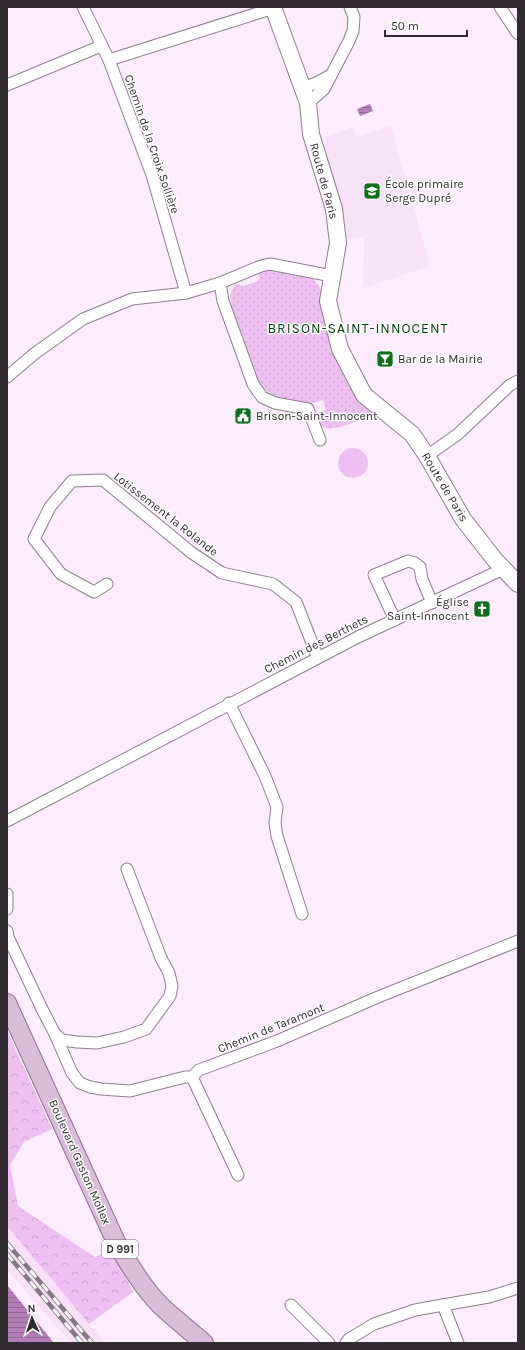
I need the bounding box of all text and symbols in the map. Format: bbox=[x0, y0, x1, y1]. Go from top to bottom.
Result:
scale bar bbox=[385, 12, 467, 38]
text: 50 m bbox=[391, 19, 419, 33]
street label: Chemin de la Croix Sollière bbox=[122, 73, 182, 215]
street label: Route de Paris bbox=[307, 141, 341, 221]
place label: École primaire Serge Dupré bbox=[385, 176, 464, 205]
school or university icon: École primaire Serge Dupré bbox=[362, 181, 382, 201]
district label: BRISON-SAINT-INNOCENT bbox=[267, 320, 449, 337]
bar icon: Bar de la Mairie bbox=[375, 349, 395, 369]
place label: Bar de la Mairie bbox=[398, 352, 483, 366]
public building icon: Brison-Saint-Innocent bbox=[233, 406, 253, 426]
place label: Brison-Saint-Innocent bbox=[256, 409, 378, 423]
street label: Route de Paris bbox=[419, 450, 471, 524]
street label: Lotissement la Rolande bbox=[111, 469, 221, 559]
place label: Église Saint-Innocent bbox=[387, 594, 469, 623]
church icon: Église Saint-Innocent bbox=[472, 599, 492, 619]
street label: Chemin des Berthets bbox=[262, 612, 370, 676]
street label: Chemin de Taramont bbox=[216, 1000, 327, 1056]
street label: Boulevard Gaston Mollex bbox=[46, 1097, 114, 1227]
road number: D 991 bbox=[102, 1240, 138, 1258]
north arrow bbox=[12, 1298, 52, 1338]
text: N bbox=[27, 1302, 36, 1315]

